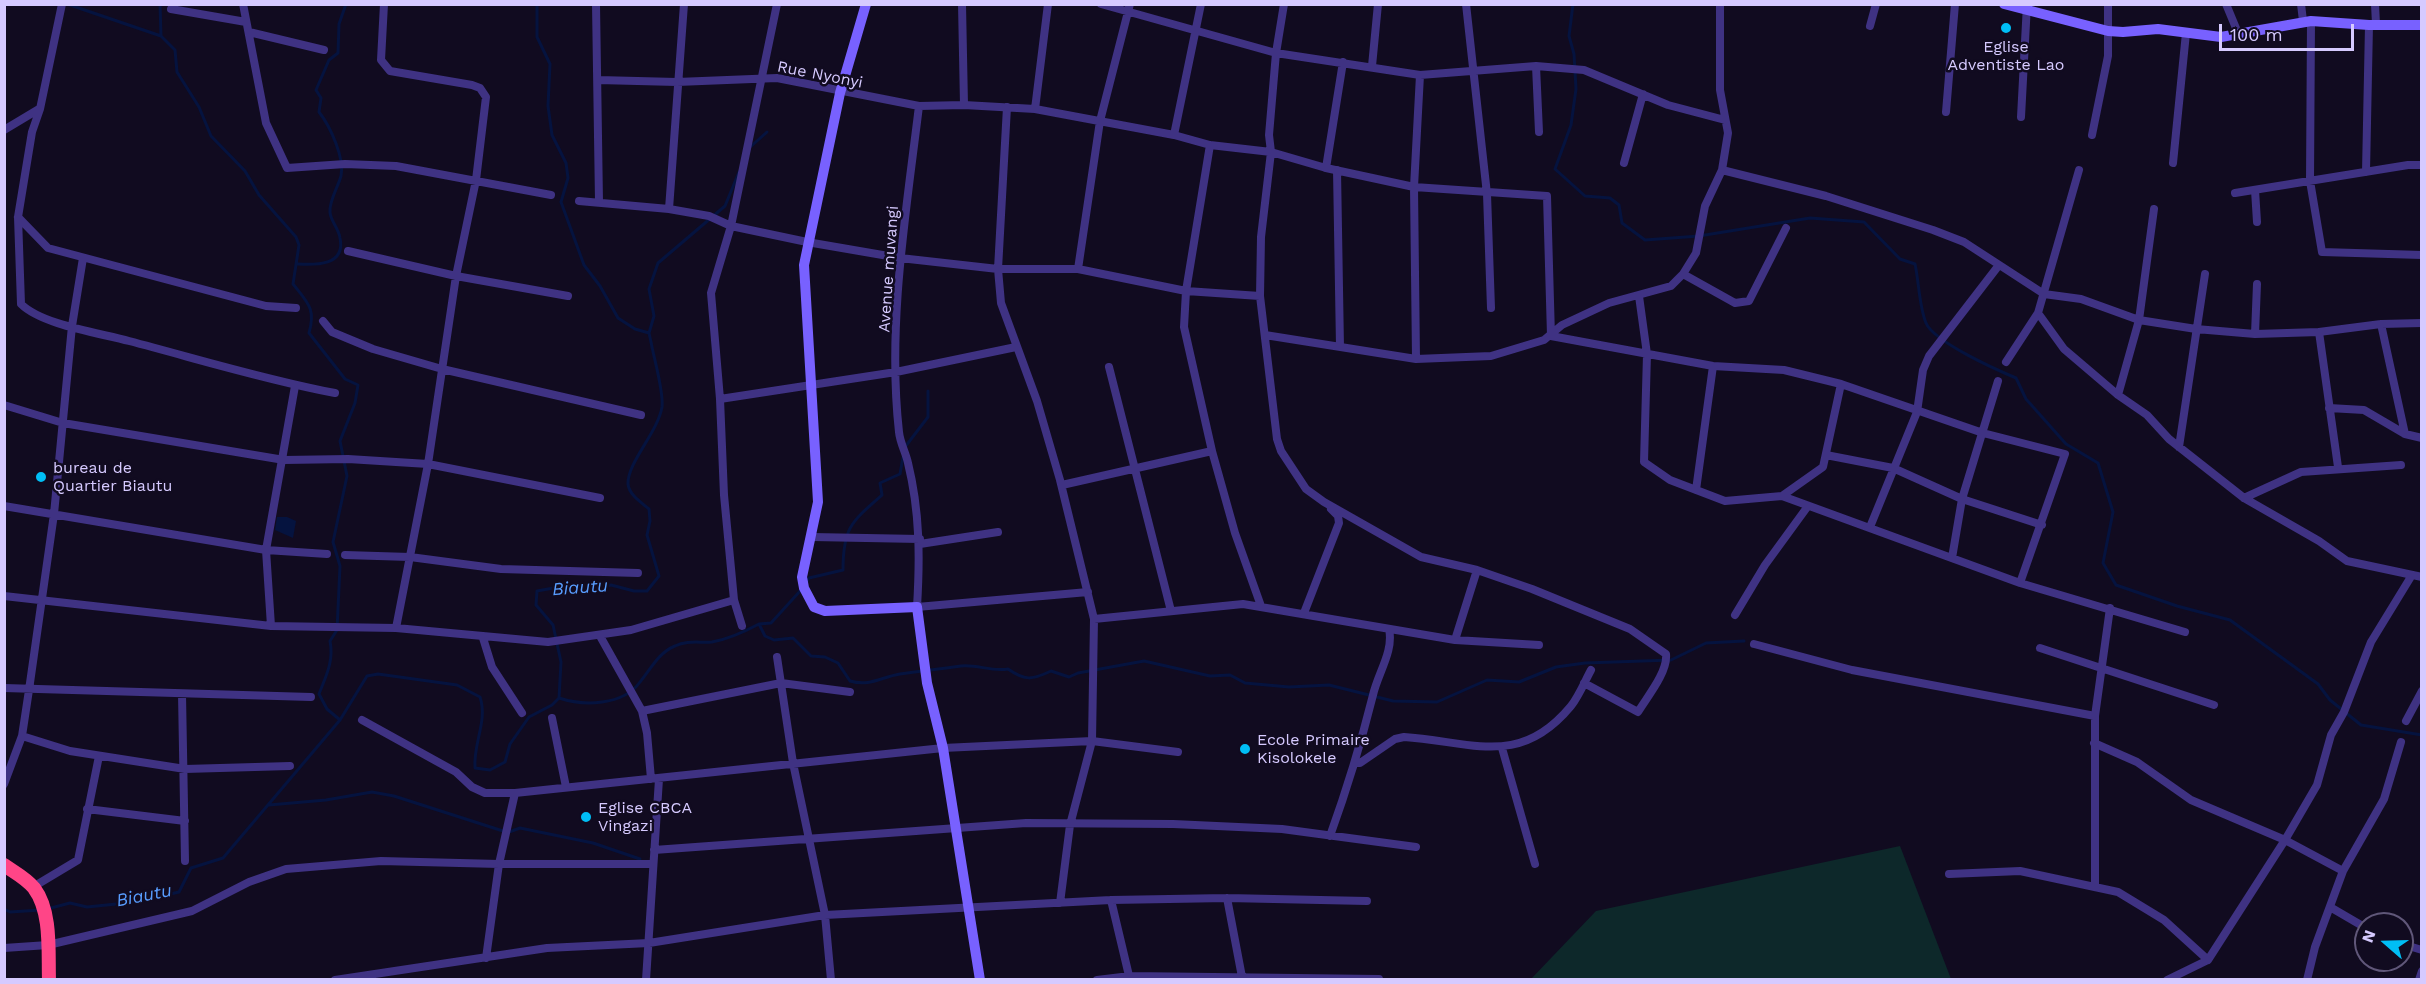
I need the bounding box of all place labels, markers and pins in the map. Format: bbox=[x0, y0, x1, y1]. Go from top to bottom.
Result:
marker: Eglise Adventiste Lao bbox=[1999, 21, 2013, 35]
place label: Eglise Adventiste Lao bbox=[1948, 37, 2064, 75]
place label: bureau de Quartier Biautu bbox=[53, 458, 172, 496]
marker: bureau de Quartier Biautu bbox=[34, 470, 48, 484]
place label: Ecole Primaire Kisolokele bbox=[1257, 730, 1370, 768]
marker: Ecole Primaire Kisolokele bbox=[1238, 742, 1252, 756]
place label: Eglise CBCA Vingazi bbox=[598, 798, 692, 836]
marker: Eglise CBCA Vingazi bbox=[579, 810, 593, 824]

